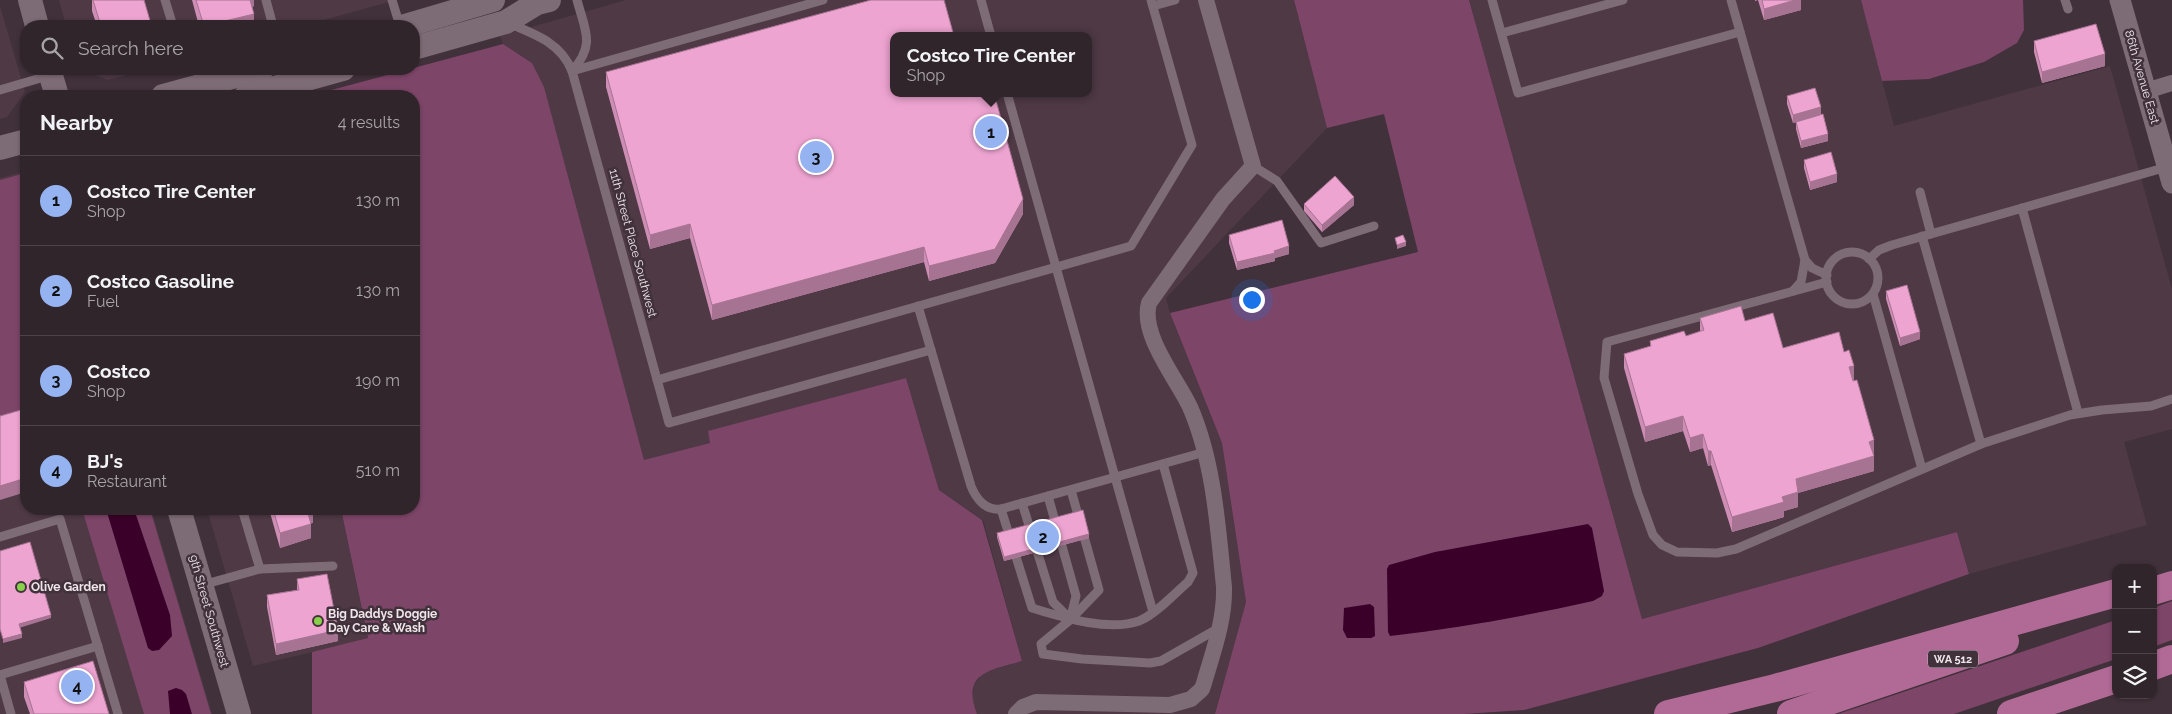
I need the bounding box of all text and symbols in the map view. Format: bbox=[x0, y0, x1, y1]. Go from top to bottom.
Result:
search box bbox=[20, 20, 420, 75]
street label: 86th Avenue East bbox=[2122, 29, 2162, 125]
popup bbox=[890, 32, 1092, 97]
icon: search bbox=[38, 34, 66, 62]
text: Search here bbox=[78, 37, 184, 59]
text: Costco Tire Center bbox=[907, 44, 1075, 66]
text: Shop bbox=[907, 66, 945, 85]
text: Nearby bbox=[40, 110, 113, 135]
text: 4 results bbox=[338, 113, 400, 132]
pin: 1 bbox=[975, 113, 1007, 151]
pin: 3 bbox=[800, 138, 832, 176]
street label: 11th Street Place Southwest bbox=[606, 167, 660, 319]
text: Costco Tire Center bbox=[87, 180, 256, 202]
text: 1 bbox=[52, 191, 60, 210]
text: 130 m bbox=[356, 191, 400, 210]
text: Shop bbox=[87, 202, 125, 221]
text: Costco Gasoline bbox=[87, 270, 234, 292]
text: 2 bbox=[51, 281, 61, 300]
text: 130 m bbox=[356, 281, 400, 300]
your location bbox=[1239, 287, 1265, 313]
text: Fuel bbox=[87, 292, 119, 311]
text: Costco bbox=[87, 360, 150, 382]
text: 3 bbox=[52, 371, 60, 390]
text: 190 m bbox=[355, 371, 400, 390]
text: Shop bbox=[87, 382, 125, 401]
text: BJ's bbox=[87, 450, 123, 472]
text: 4 bbox=[51, 461, 61, 480]
text: 510 m bbox=[356, 461, 400, 480]
text: Restaurant bbox=[87, 472, 167, 491]
pin: 2 bbox=[1027, 518, 1059, 556]
street label: 9th Street Southwest bbox=[186, 553, 232, 669]
map controls bbox=[2112, 564, 2157, 699]
button: + bbox=[2112, 564, 2157, 609]
place label: Olive Garden bbox=[31, 580, 106, 594]
marker: Olive Garden bbox=[15, 581, 27, 593]
place label: Big Daddys Doggie Day Care & Wash bbox=[328, 607, 437, 635]
button: − bbox=[2112, 609, 2157, 654]
marker: Big Daddys Doggie Day Care & Wash bbox=[312, 615, 324, 627]
road number: WA 512 bbox=[1928, 651, 1978, 668]
button: layers bbox=[2112, 654, 2157, 699]
pin: 4 bbox=[61, 667, 93, 705]

